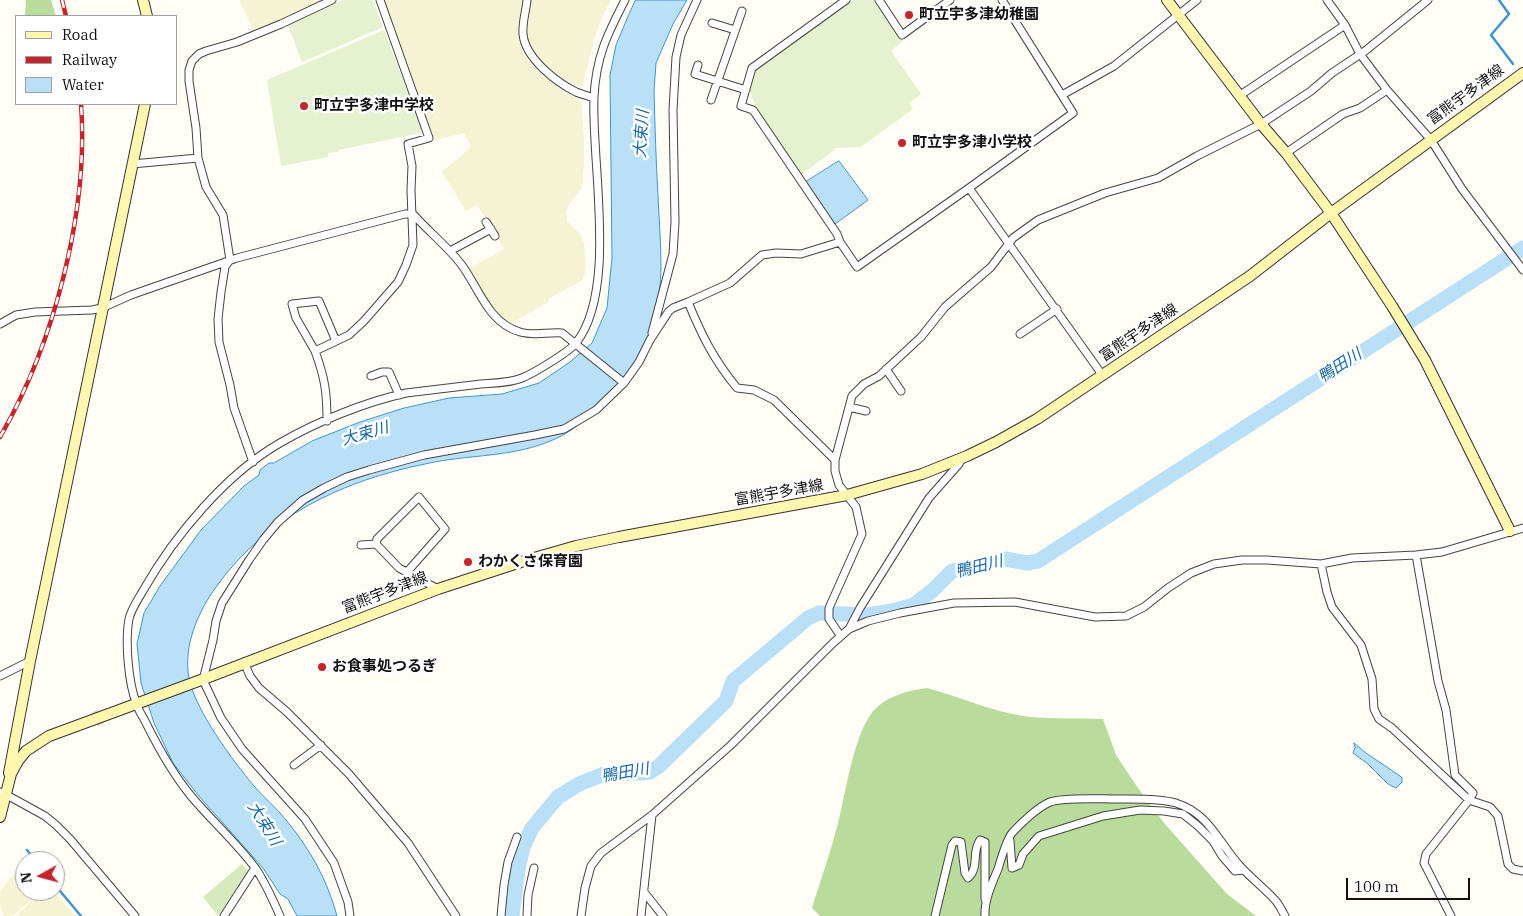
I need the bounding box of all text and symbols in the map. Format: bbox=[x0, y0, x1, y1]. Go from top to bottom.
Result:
place label: 町立宇多津幼稚園 bbox=[919, 6, 1039, 24]
marker: 町立宇多津幼稚園 bbox=[903, 9, 915, 21]
legend bbox=[15, 15, 178, 105]
text: Road bbox=[62, 25, 98, 44]
text: Railway bbox=[62, 50, 117, 69]
street label: 富熊宇多津線 bbox=[1424, 61, 1508, 129]
text: Water bbox=[62, 75, 104, 94]
place label: 町立宇多津中学校 bbox=[314, 97, 434, 115]
marker: 町立宇多津中学校 bbox=[298, 100, 310, 112]
water label: 大束川 bbox=[631, 109, 653, 159]
place label: 町立宇多津小学校 bbox=[912, 134, 1032, 152]
marker: 町立宇多津小学校 bbox=[896, 137, 908, 149]
street label: 富熊宇多津線 bbox=[1097, 300, 1181, 366]
water label: 鴨田川 bbox=[1315, 345, 1365, 387]
water label: 大束川 bbox=[339, 418, 391, 450]
street label: 富熊宇多津線 bbox=[733, 476, 825, 510]
water label: 鴨田川 bbox=[953, 552, 1005, 582]
place label: わかくさ保育園 bbox=[478, 553, 583, 571]
marker: わかくさ保育園 bbox=[462, 556, 474, 568]
street label: 富熊宇多津線 bbox=[340, 568, 430, 618]
place label: お食事処つるぎ bbox=[332, 658, 437, 676]
marker: お食事処つるぎ bbox=[316, 661, 328, 673]
water label: 鴨田川 bbox=[600, 759, 650, 787]
water label: 大束川 bbox=[243, 799, 285, 849]
north arrow bbox=[15, 851, 65, 901]
scale bar bbox=[1348, 868, 1472, 900]
text: N bbox=[16, 871, 36, 884]
text: 100 m bbox=[1354, 877, 1399, 896]

